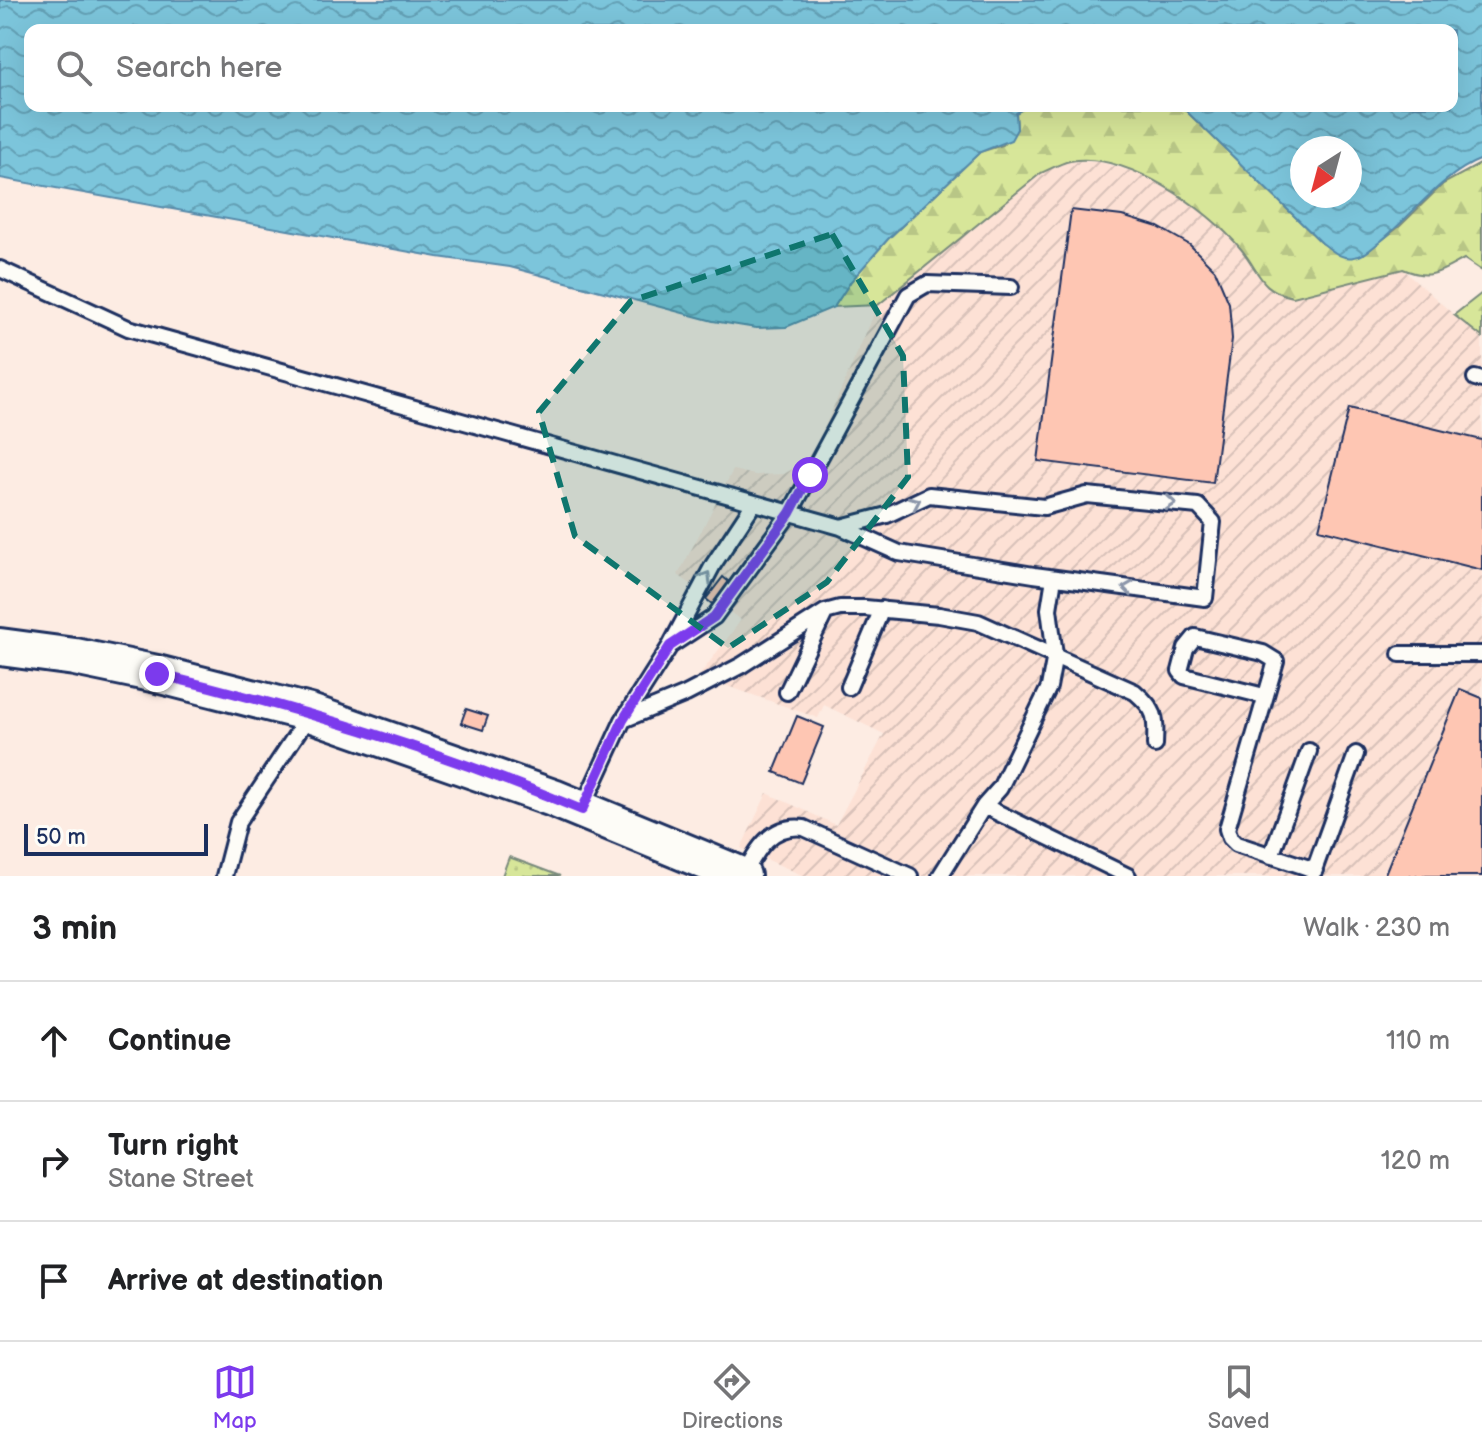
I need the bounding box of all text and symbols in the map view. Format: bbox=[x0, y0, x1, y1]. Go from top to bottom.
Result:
search box bbox=[24, 24, 1458, 112]
icon: search bbox=[52, 46, 96, 90]
text: Search here bbox=[116, 50, 282, 86]
north arrow bbox=[1290, 136, 1362, 208]
route start bbox=[792, 457, 828, 493]
one-way arrow bbox=[907, 495, 921, 511]
one-way arrow bbox=[1165, 495, 1178, 512]
one-way arrow bbox=[696, 571, 712, 586]
one-way arrow bbox=[1121, 580, 1134, 597]
route end bbox=[139, 656, 175, 692]
scale bar bbox=[24, 820, 208, 856]
text: 50 m bbox=[36, 824, 86, 851]
text: 3 min bbox=[32, 908, 117, 949]
text: Walk · 230 m bbox=[1303, 913, 1450, 944]
icon: ahead bbox=[32, 1019, 76, 1063]
text: Continue bbox=[108, 1023, 231, 1059]
text: 110 m bbox=[1386, 1026, 1450, 1057]
text: Turn right bbox=[108, 1128, 239, 1164]
icon: right bbox=[32, 1139, 76, 1183]
text: 120 m bbox=[1381, 1146, 1450, 1177]
text: Stane Street bbox=[108, 1164, 254, 1195]
icon: arrive bbox=[32, 1259, 76, 1303]
text: Arrive at destination bbox=[108, 1263, 384, 1299]
tab: Map bbox=[212, 1360, 257, 1435]
tab: Directions bbox=[682, 1360, 783, 1435]
tab: Saved bbox=[1208, 1360, 1270, 1435]

